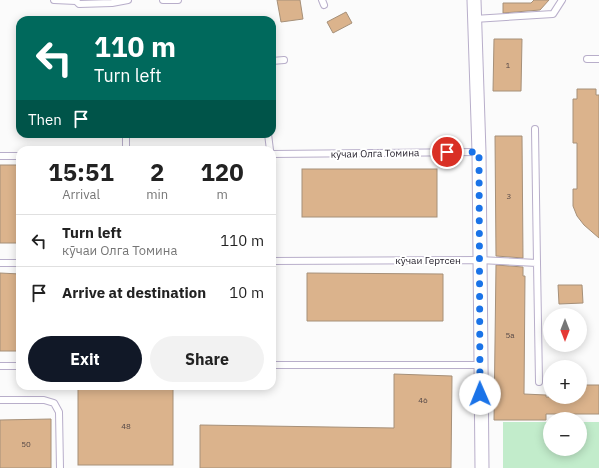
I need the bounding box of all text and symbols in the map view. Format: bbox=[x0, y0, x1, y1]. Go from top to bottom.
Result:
text: 110 m bbox=[94, 28, 176, 65]
icon: left bbox=[28, 32, 80, 84]
house number: 1 bbox=[506, 60, 511, 70]
text: Turn left bbox=[94, 64, 162, 87]
icon: arrive bbox=[70, 108, 92, 130]
text: Then bbox=[28, 110, 62, 129]
pin bbox=[430, 135, 464, 169]
icon: arrive bbox=[436, 141, 458, 163]
street label: кӯчаи Олга Томина bbox=[331, 146, 420, 161]
text: 15:51 bbox=[48, 156, 114, 188]
text: 2 bbox=[150, 156, 164, 188]
text: 120 bbox=[200, 156, 244, 188]
text: Arrival bbox=[62, 186, 100, 203]
text: min bbox=[146, 186, 168, 203]
text: m bbox=[216, 186, 228, 203]
house number: 3 bbox=[507, 191, 512, 201]
text: Turn left bbox=[62, 223, 122, 242]
icon: left bbox=[28, 230, 50, 252]
text: 110 m bbox=[220, 231, 264, 250]
text: кӯчаи Олга Томина bbox=[62, 242, 177, 259]
street label: кӯчаи Гертсен bbox=[395, 254, 461, 267]
icon: arrive bbox=[28, 282, 50, 304]
text: Arrive at destination bbox=[62, 283, 206, 302]
text: 10 m bbox=[229, 283, 264, 302]
north arrow bbox=[543, 308, 587, 352]
map controls bbox=[543, 308, 587, 456]
house number: 5а bbox=[505, 330, 515, 340]
button: Exit bbox=[28, 336, 142, 382]
button: Share bbox=[150, 336, 264, 382]
button: + bbox=[543, 360, 587, 404]
position arrow bbox=[459, 373, 501, 415]
house number: 46 bbox=[418, 395, 428, 405]
button: − bbox=[543, 412, 587, 456]
house number: 48 bbox=[121, 421, 131, 431]
house number: 50 bbox=[21, 439, 31, 449]

